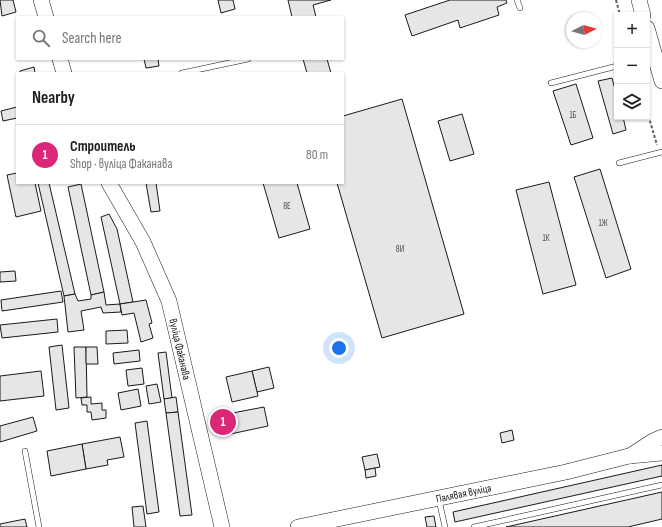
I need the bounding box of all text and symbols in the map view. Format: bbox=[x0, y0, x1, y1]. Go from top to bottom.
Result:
north arrow bbox=[566, 12, 602, 48]
map controls bbox=[614, 12, 650, 120]
button: + bbox=[614, 12, 650, 48]
search box bbox=[16, 16, 344, 60]
icon: search bbox=[30, 27, 52, 49]
text: Search here bbox=[62, 29, 122, 48]
button: − bbox=[614, 48, 650, 84]
button: layers bbox=[614, 84, 650, 120]
text: Nearby bbox=[32, 88, 75, 108]
house number: 1Б bbox=[569, 110, 577, 121]
text: Строитель bbox=[70, 137, 136, 156]
text: 1 bbox=[42, 147, 48, 163]
text: 80 m bbox=[306, 147, 328, 163]
text: Shop · вуліца Факанава bbox=[70, 156, 172, 172]
house number: 8Е bbox=[283, 201, 291, 212]
house number: 1Ж bbox=[598, 218, 608, 229]
house number: 1К bbox=[542, 233, 551, 244]
house number: 8И bbox=[396, 244, 404, 255]
street label: вуліца Факанава bbox=[167, 317, 194, 381]
your location bbox=[329, 338, 349, 358]
pin: 1 bbox=[210, 407, 236, 437]
street label: Палявая вуліца bbox=[435, 481, 493, 505]

